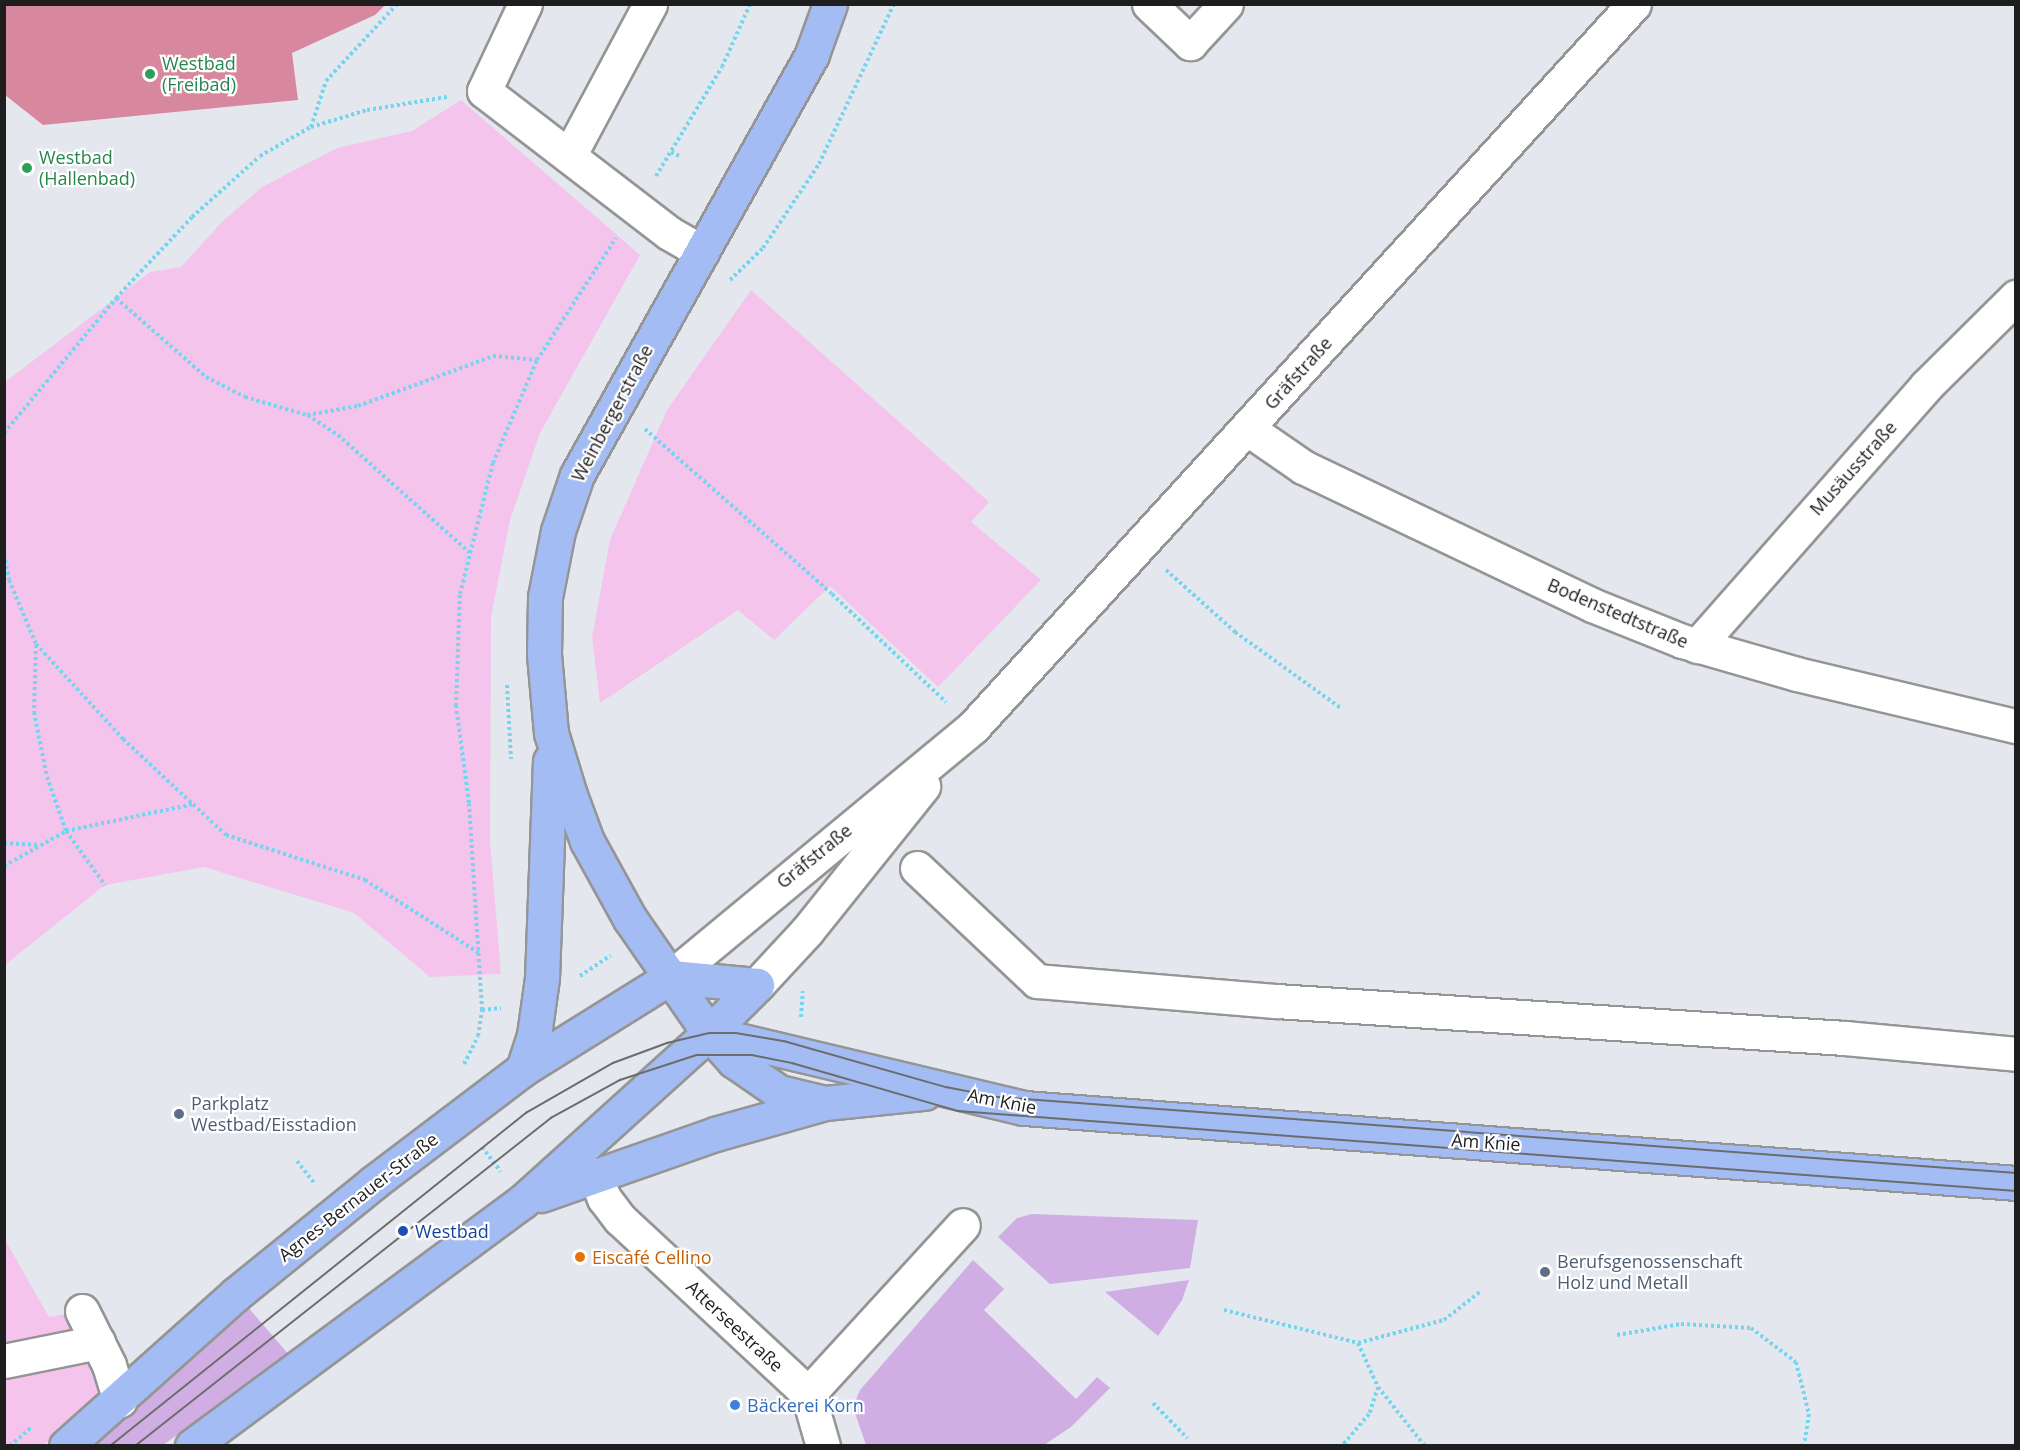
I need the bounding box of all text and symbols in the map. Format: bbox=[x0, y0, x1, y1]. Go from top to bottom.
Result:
place label: Westbad (Freibad) bbox=[162, 53, 236, 96]
marker: Westbad (Freibad) bbox=[143, 67, 157, 81]
place label: Westbad (Hallenbad) bbox=[39, 147, 135, 190]
marker: Westbad (Hallenbad) bbox=[20, 161, 34, 175]
street label: Gräfstraße bbox=[1260, 332, 1336, 414]
street label: Weinbergerstraße bbox=[567, 341, 657, 485]
street label: Musäusstraße bbox=[1805, 417, 1901, 519]
street label: Bodenstedtstraße bbox=[1544, 574, 1692, 652]
street label: Gräfstraße bbox=[772, 819, 856, 893]
street label: Am Knie bbox=[966, 1084, 1038, 1118]
place label: Parkplatz Westbad/Eisstadion bbox=[191, 1093, 357, 1136]
marker: Parkplatz Westbad/Eisstadion bbox=[172, 1107, 186, 1121]
street label: Agnes-Bernauer-Straße bbox=[274, 1128, 442, 1266]
street label: Am Knie bbox=[1451, 1129, 1521, 1155]
place label: Westbad bbox=[415, 1220, 489, 1242]
marker: Westbad bbox=[396, 1224, 410, 1238]
place label: Eiscafé Cellino bbox=[592, 1246, 712, 1268]
marker: Eiscafé Cellino bbox=[573, 1250, 587, 1264]
place label: Berufsgenossenschaft Holz und Metall bbox=[1557, 1251, 1743, 1294]
marker: Berufsgenossenschaft Holz und Metall bbox=[1538, 1265, 1552, 1279]
street label: Atterseestraße bbox=[682, 1276, 788, 1376]
place label: Bäckerei Korn bbox=[747, 1394, 864, 1416]
marker: Bäckerei Korn bbox=[728, 1398, 742, 1412]

